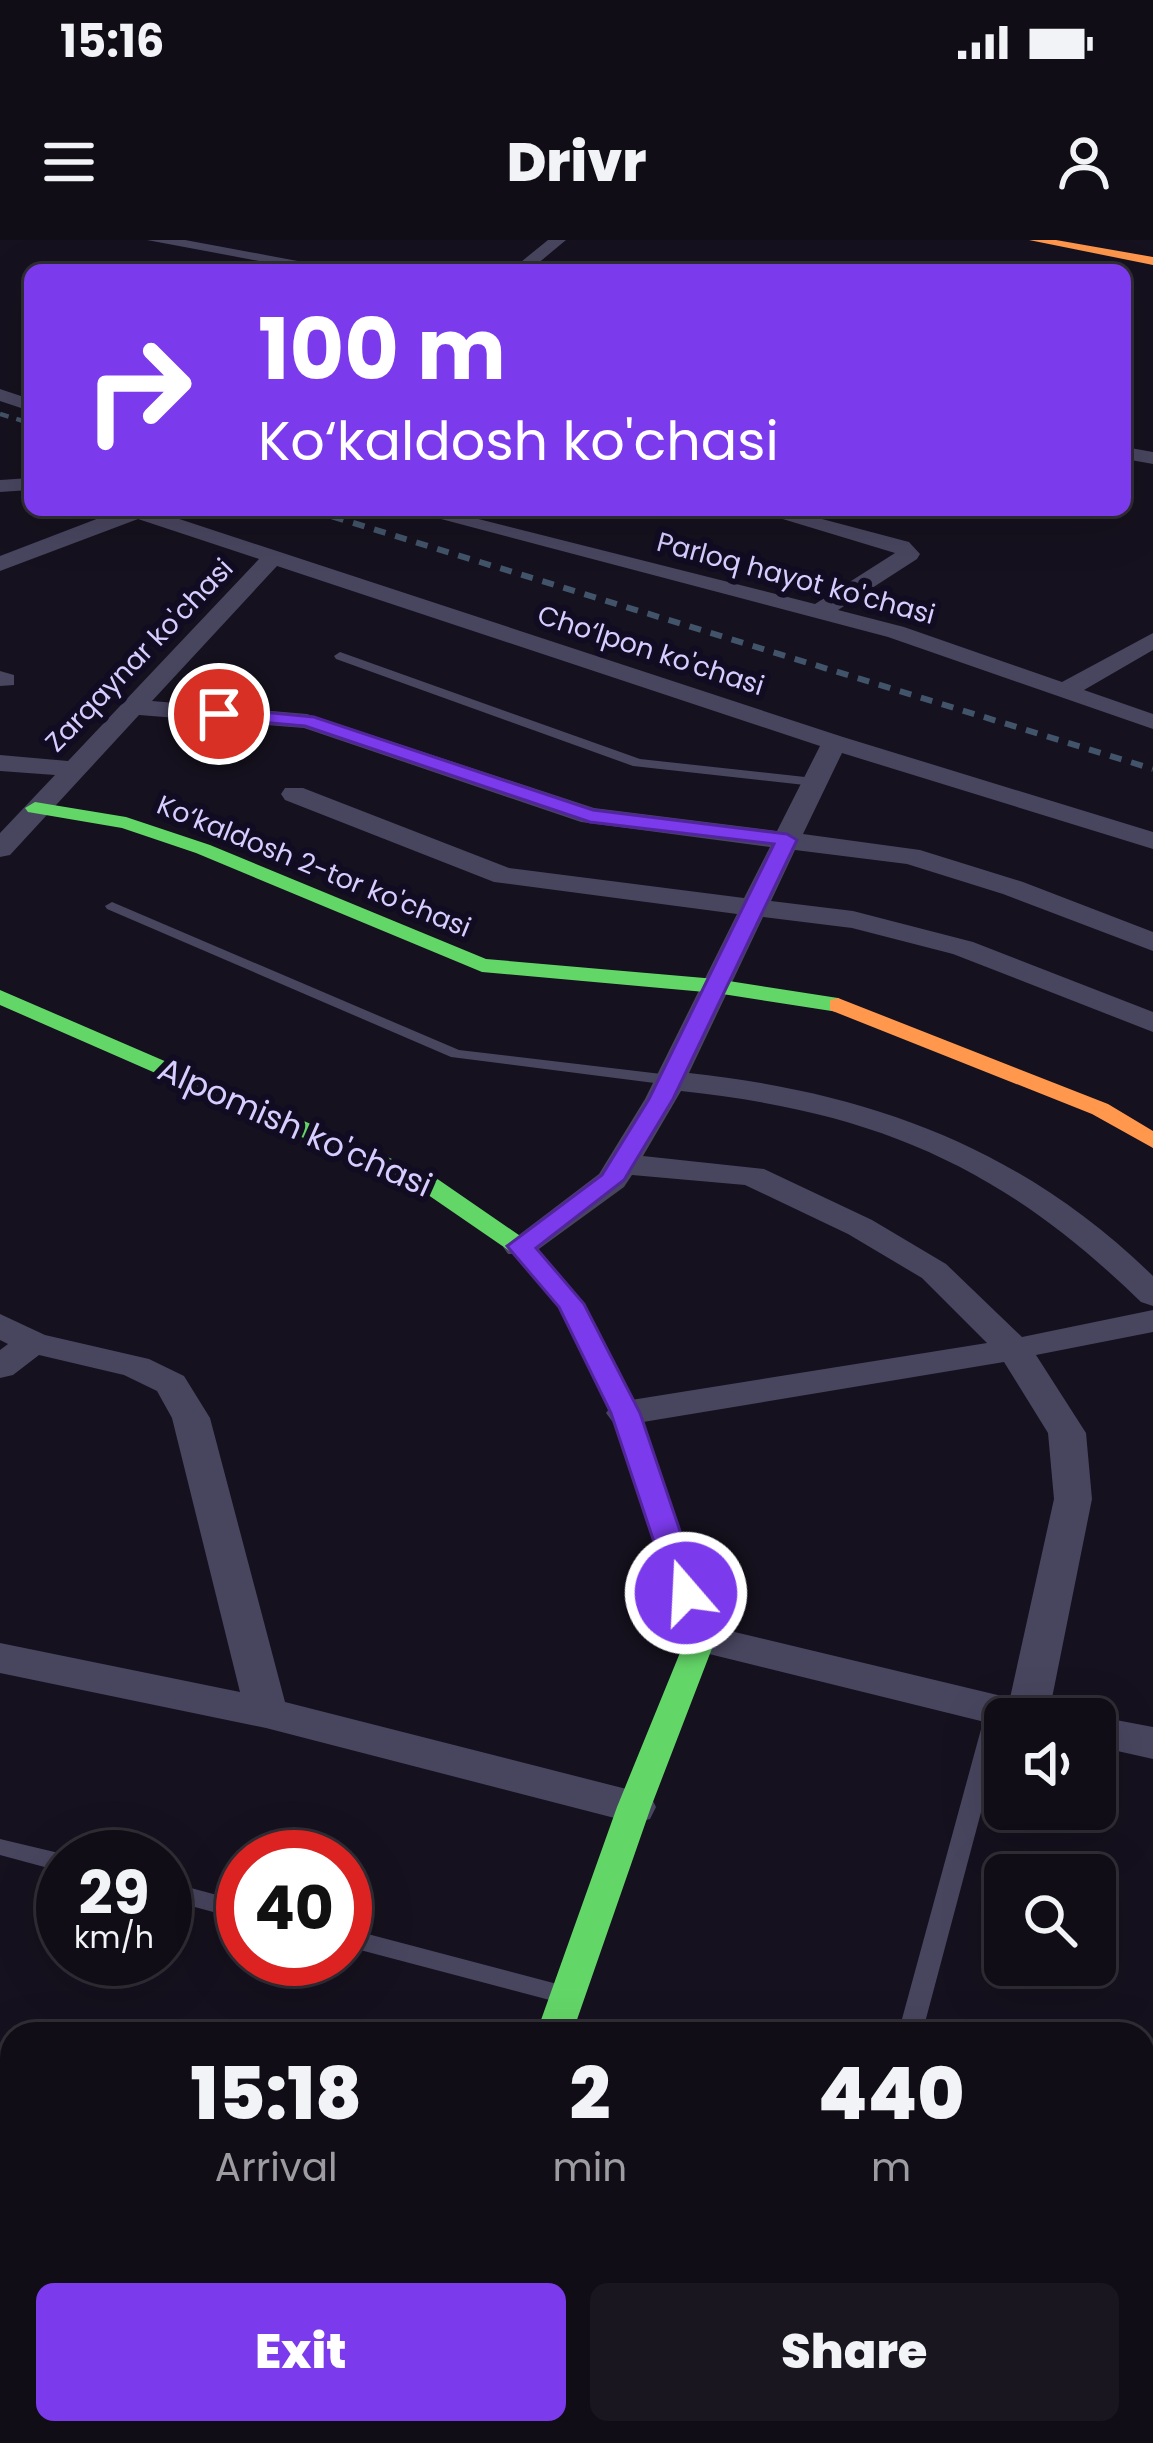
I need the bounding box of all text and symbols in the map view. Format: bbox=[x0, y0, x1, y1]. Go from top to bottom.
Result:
text: 15:16 bbox=[60, 10, 165, 73]
text: Drivr bbox=[507, 124, 646, 200]
icon: menu bbox=[36, 129, 102, 195]
icon: person bbox=[1051, 129, 1117, 195]
text: 100 m bbox=[258, 291, 506, 408]
icon: right bbox=[60, 312, 216, 468]
text: Ko‘kaldosh ko'chasi bbox=[258, 403, 779, 479]
street label: Parloq hayot ko'chasi bbox=[653, 523, 939, 633]
street label: Zarqaynar ko'chasi bbox=[37, 550, 241, 760]
street label: Cho‘lpon ko'chasi bbox=[533, 596, 769, 704]
pin bbox=[168, 663, 270, 765]
icon: arrive bbox=[186, 681, 252, 747]
street label: Ko‘kaldosh 2-tor ko'chasi bbox=[152, 786, 476, 946]
street label: Alpomish ko'chasi bbox=[151, 1045, 439, 1209]
position arrow bbox=[623, 1530, 749, 1656]
map controls bbox=[984, 1698, 1116, 1986]
button: sound bbox=[984, 1698, 1116, 1830]
speed limit sign: 40 bbox=[216, 1830, 372, 1986]
text: 29 bbox=[78, 1851, 150, 1935]
button: search bbox=[984, 1854, 1116, 1986]
text: km/h bbox=[74, 1916, 154, 1959]
text: 15:18 bbox=[190, 2043, 362, 2144]
text: 2 bbox=[569, 2043, 610, 2144]
text: 440 bbox=[818, 2043, 965, 2144]
text: Arrival bbox=[215, 2140, 338, 2195]
text: min bbox=[553, 2140, 627, 2195]
text: m bbox=[871, 2140, 911, 2195]
button: Exit bbox=[36, 2283, 566, 2421]
button: Share bbox=[590, 2283, 1119, 2421]

